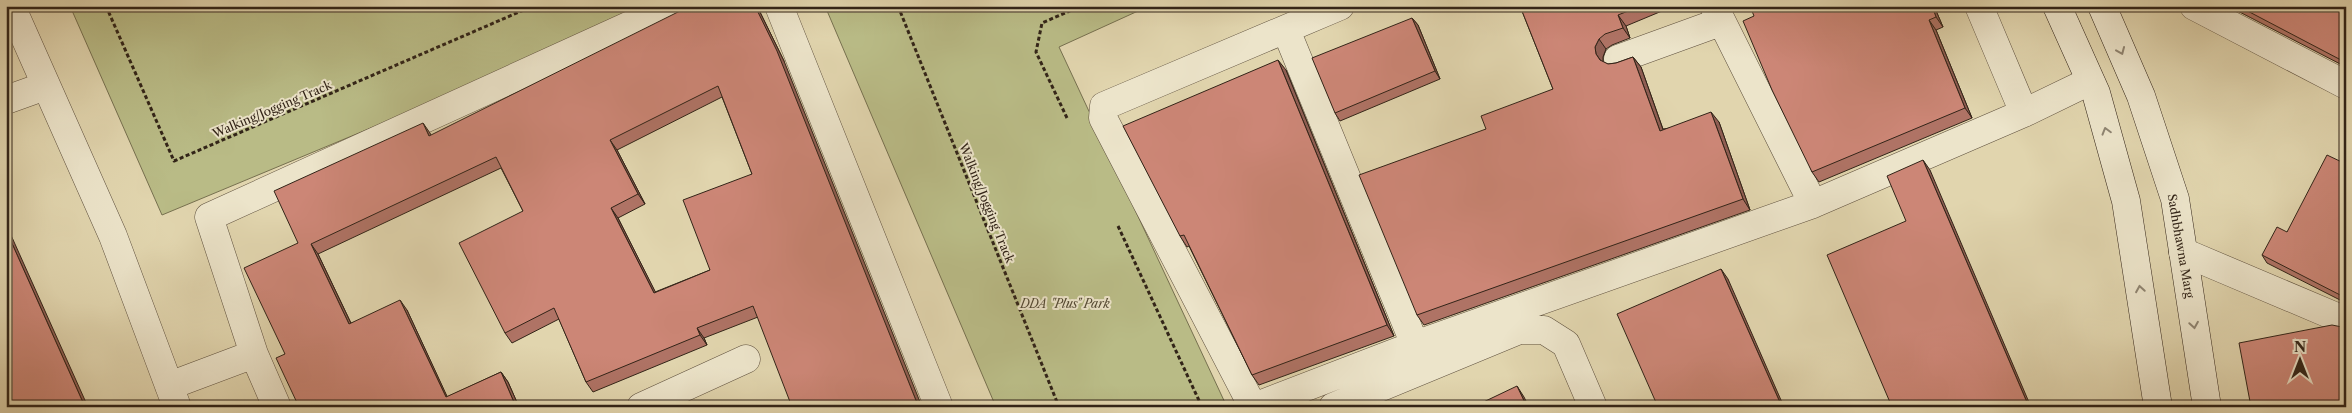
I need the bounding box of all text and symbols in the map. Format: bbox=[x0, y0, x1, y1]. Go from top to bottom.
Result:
one-way arrow bbox=[2115, 46, 2126, 55]
street label: Walking/Jogging Track bbox=[209, 77, 335, 141]
one-way arrow bbox=[2102, 127, 2112, 135]
street label: Walking/Jogging Track bbox=[956, 140, 1018, 266]
street label: Sadhbhawna Marg bbox=[2164, 193, 2198, 300]
one-way arrow bbox=[2135, 285, 2145, 294]
park label: DDA "Plus" Park bbox=[1019, 296, 1110, 311]
one-way arrow bbox=[2189, 320, 2199, 329]
north arrow bbox=[2274, 336, 2324, 386]
text: N bbox=[2294, 338, 2306, 356]

